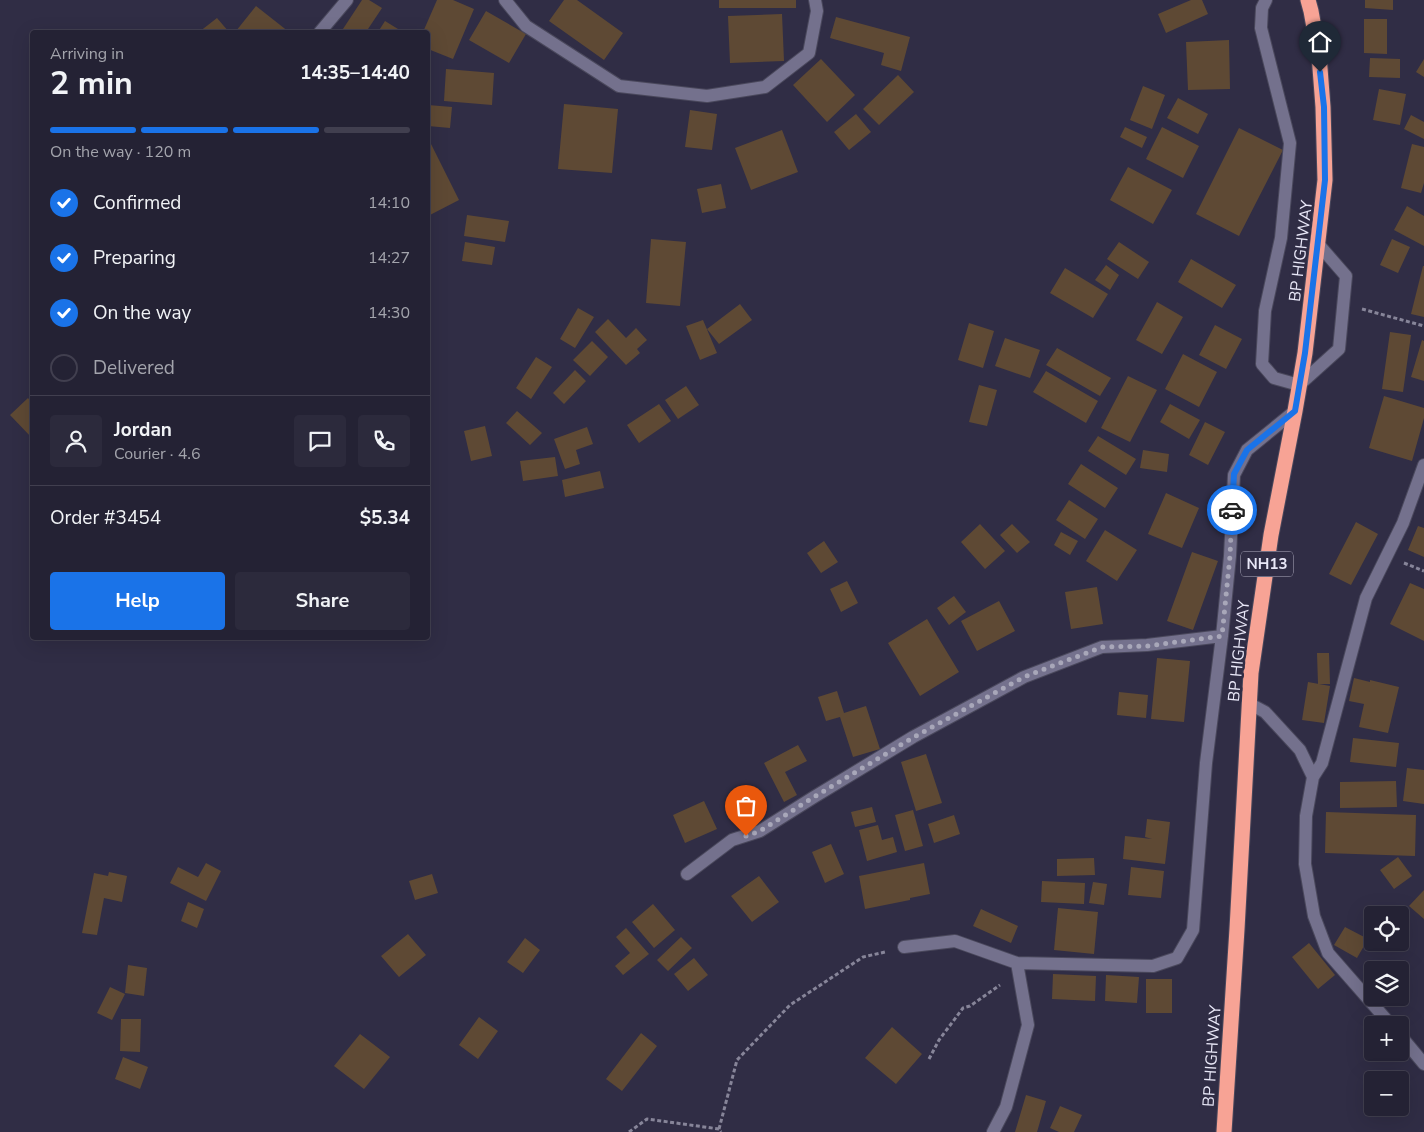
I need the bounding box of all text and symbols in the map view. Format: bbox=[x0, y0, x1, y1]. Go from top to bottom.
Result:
pin bbox=[1299, 21, 1341, 72]
icon: home bbox=[1306, 28, 1334, 56]
text: Arriving in bbox=[50, 43, 124, 65]
text: 14:35–14:40 bbox=[300, 60, 410, 86]
text: 2 min bbox=[50, 62, 133, 105]
text: On the way · 120 m bbox=[50, 141, 191, 163]
icon: check bbox=[50, 189, 78, 217]
text: Confirmed bbox=[93, 190, 181, 216]
text: 14:10 bbox=[368, 192, 410, 214]
street label: BP HIGHWAY bbox=[1284, 199, 1318, 303]
icon: check bbox=[50, 244, 78, 272]
text: Preparing bbox=[93, 245, 176, 271]
text: 14:27 bbox=[368, 247, 410, 269]
icon: check bbox=[50, 299, 78, 327]
text: On the way bbox=[93, 300, 191, 326]
text: 14:30 bbox=[368, 302, 410, 324]
text: Delivered bbox=[93, 355, 175, 381]
button: person bbox=[50, 415, 102, 467]
button: chat bbox=[294, 415, 346, 467]
button: phone bbox=[358, 415, 410, 467]
text: Jordan bbox=[114, 417, 172, 443]
text: Courier · 4.6 bbox=[114, 443, 200, 465]
courier bbox=[1207, 485, 1257, 535]
icon: car bbox=[1218, 496, 1246, 524]
text: Order #3454 bbox=[50, 505, 161, 531]
text: $5.34 bbox=[360, 505, 410, 531]
road number: NH13 bbox=[1241, 552, 1293, 576]
button: Help bbox=[50, 572, 225, 630]
button: Share bbox=[235, 572, 410, 630]
street label: BP HIGHWAY bbox=[1223, 599, 1255, 703]
pin bbox=[725, 785, 767, 836]
icon: bag bbox=[732, 792, 760, 820]
map controls bbox=[1364, 906, 1409, 1116]
button: locate bbox=[1364, 906, 1409, 951]
button: layers bbox=[1364, 961, 1409, 1006]
street label: BP HIGHWAY bbox=[1197, 1004, 1227, 1108]
button: + bbox=[1364, 1016, 1409, 1061]
button: − bbox=[1364, 1071, 1409, 1116]

